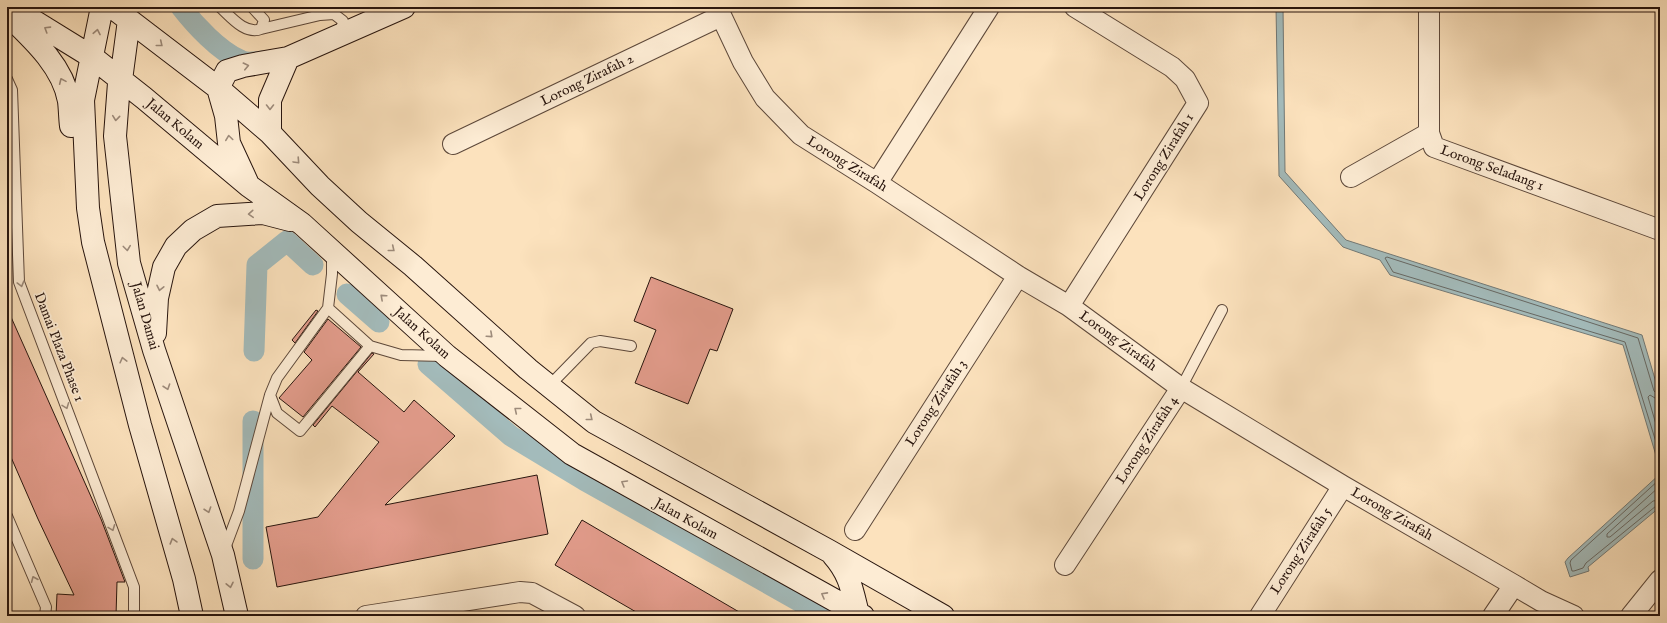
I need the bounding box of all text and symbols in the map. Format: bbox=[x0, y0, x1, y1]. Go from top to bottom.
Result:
one-way arrow bbox=[44, 26, 51, 34]
one-way arrow bbox=[92, 29, 100, 35]
one-way arrow bbox=[155, 40, 162, 47]
street label: Lorong Zirafah 2 bbox=[538, 50, 637, 110]
one-way arrow bbox=[243, 62, 249, 70]
one-way arrow bbox=[59, 78, 67, 86]
street label: Jalan Kolam bbox=[141, 93, 208, 154]
one-way arrow bbox=[266, 104, 274, 110]
street label: Lorong Zirafah 1 bbox=[1130, 110, 1198, 204]
one-way arrow bbox=[112, 115, 121, 121]
street label: Lorong Zirafah bbox=[803, 132, 891, 196]
one-way arrow bbox=[225, 134, 234, 141]
street label: Lorong Seladang 1 bbox=[1438, 141, 1546, 195]
one-way arrow bbox=[292, 156, 299, 164]
one-way arrow bbox=[248, 209, 254, 218]
one-way arrow bbox=[123, 245, 132, 251]
one-way arrow bbox=[388, 245, 395, 252]
street label: Jalan Damai bbox=[126, 278, 163, 352]
one-way arrow bbox=[16, 280, 25, 287]
one-way arrow bbox=[156, 284, 164, 291]
street label: Damai Plaza Phase 1 bbox=[30, 290, 88, 404]
one-way arrow bbox=[380, 295, 387, 302]
street label: Jalan Kolam bbox=[388, 302, 454, 363]
street label: Lorong Zirafah bbox=[1076, 307, 1161, 376]
one-way arrow bbox=[485, 330, 493, 338]
street label: Lorong Zirafah 3 bbox=[901, 356, 971, 450]
one-way arrow bbox=[119, 357, 128, 364]
one-way arrow bbox=[162, 383, 170, 390]
street label: Lorong Zirafah 4 bbox=[1112, 392, 1182, 488]
one-way arrow bbox=[61, 402, 69, 409]
one-way arrow bbox=[515, 408, 522, 415]
one-way arrow bbox=[585, 414, 592, 421]
one-way arrow bbox=[621, 481, 628, 488]
street label: Lorong Zirafah bbox=[1348, 483, 1437, 545]
street label: Jalan Kolam bbox=[649, 493, 721, 544]
street label: Lorong Zirafah 5 bbox=[1266, 504, 1336, 598]
one-way arrow bbox=[203, 507, 212, 514]
one-way arrow bbox=[107, 524, 115, 531]
one-way arrow bbox=[170, 538, 178, 544]
one-way arrow bbox=[31, 576, 39, 584]
one-way arrow bbox=[226, 582, 234, 588]
one-way arrow bbox=[821, 592, 828, 599]

